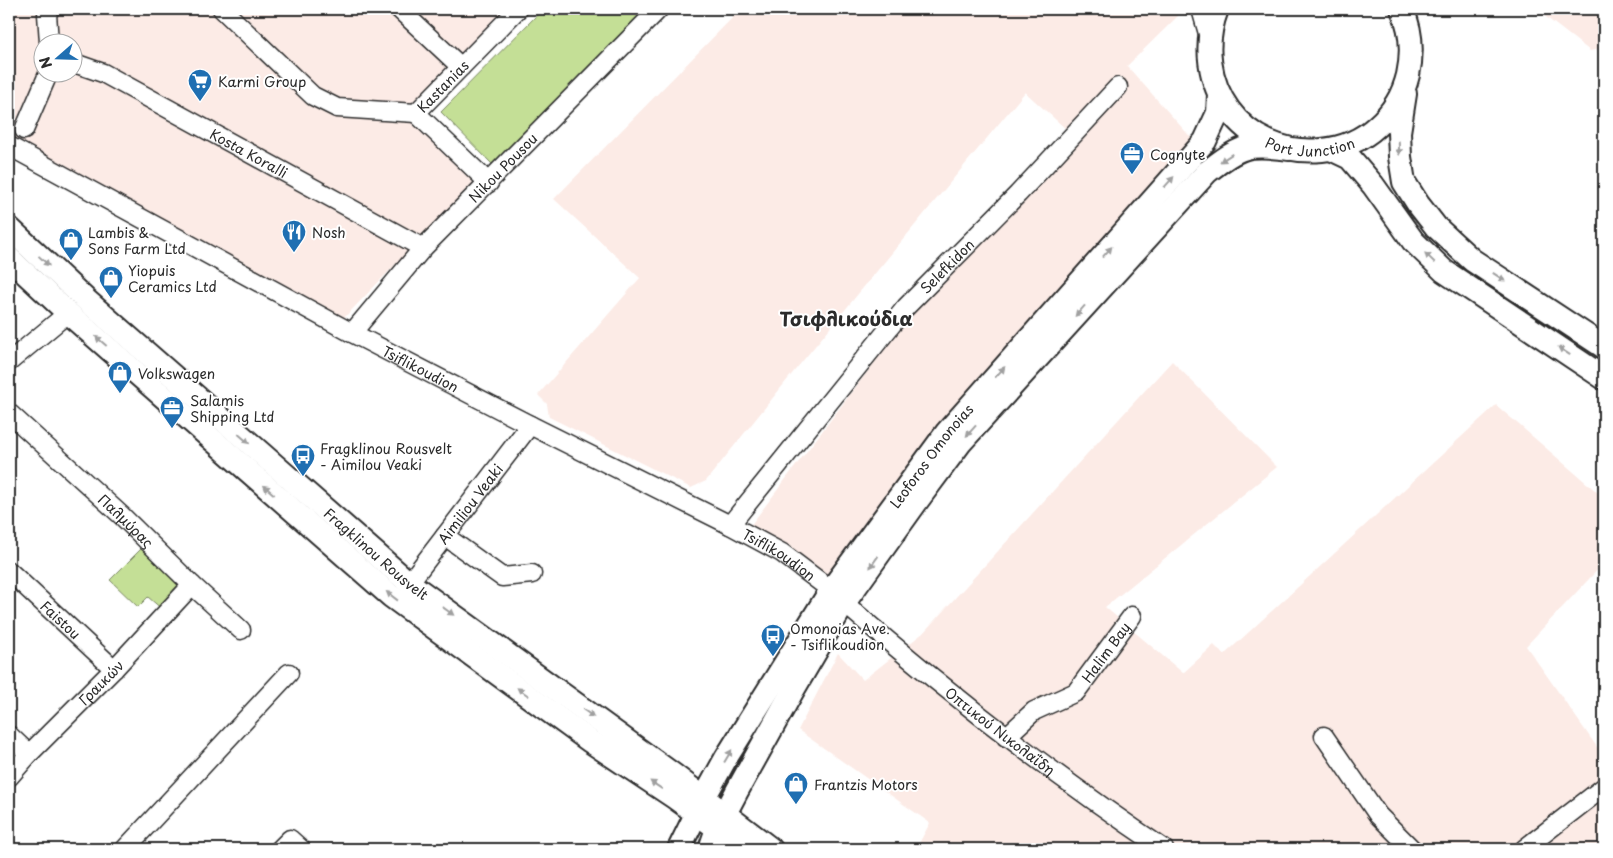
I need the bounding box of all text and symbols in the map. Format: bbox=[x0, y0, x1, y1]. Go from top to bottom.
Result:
north arrow bbox=[32, 32, 82, 82]
text: N bbox=[34, 54, 57, 71]
street label: Kastanias bbox=[412, 55, 473, 117]
supermarket icon: Karmi Group bbox=[187, 68, 213, 102]
place label: Karmi Group bbox=[218, 71, 306, 92]
street label: Kosta Koralli bbox=[206, 123, 292, 183]
street label: Nikou Pousou bbox=[463, 128, 542, 207]
street label: Port Junction bbox=[1262, 131, 1358, 161]
office icon: Cognyte bbox=[1119, 141, 1145, 175]
one-way arrow bbox=[1396, 141, 1404, 157]
place label: Cognyte bbox=[1150, 144, 1205, 165]
one-way arrow bbox=[1219, 153, 1232, 163]
one-way arrow bbox=[1163, 175, 1174, 188]
restaurant icon: Nosh bbox=[281, 219, 307, 253]
place label: Lambis & Sons Farm Ltd bbox=[88, 222, 186, 259]
place label: Nosh bbox=[312, 222, 346, 243]
shop icon: Lambis & Sons Farm Ltd bbox=[58, 227, 84, 261]
street label: Selefkidon bbox=[915, 234, 979, 298]
one-way arrow bbox=[1101, 245, 1112, 258]
one-way arrow bbox=[1425, 252, 1437, 264]
one-way arrow bbox=[38, 255, 50, 267]
place label: Yiopuis Ceramics Ltd bbox=[128, 260, 217, 297]
shop icon: Yiopuis Ceramics Ltd bbox=[98, 265, 124, 299]
one-way arrow bbox=[1492, 273, 1506, 282]
district label: Τσιφλικούδια bbox=[779, 304, 913, 332]
one-way arrow bbox=[1074, 305, 1086, 317]
one-way arrow bbox=[95, 336, 108, 347]
street label: Tsiflikoudion bbox=[379, 340, 463, 397]
one-way arrow bbox=[1557, 346, 1570, 356]
shop icon: Volkswagen bbox=[107, 360, 133, 394]
place label: Volkswagen bbox=[138, 363, 215, 384]
one-way arrow bbox=[994, 367, 1006, 379]
place label: Salamis Shipping Ltd bbox=[190, 390, 275, 427]
office icon: Salamis Shipping Ltd bbox=[159, 395, 185, 429]
street label: Leoforos Omonoias bbox=[884, 399, 978, 512]
one-way arrow bbox=[965, 425, 976, 438]
one-way arrow bbox=[238, 433, 250, 444]
place label: Fragklinou Rousvelt - Aimilou Veaki bbox=[320, 438, 452, 475]
bus stop icon: Fragklinou Rousvelt - Aimilou Veaki bbox=[290, 443, 316, 477]
street label: Aimiliou Veaki bbox=[432, 459, 507, 548]
one-way arrow bbox=[263, 484, 275, 496]
street label: Παλμύρας bbox=[94, 489, 159, 552]
street label: Fragklinou Rousvelt bbox=[319, 503, 433, 605]
street label: Tsiflikoudion bbox=[739, 523, 820, 585]
one-way arrow bbox=[869, 555, 879, 569]
one-way arrow bbox=[386, 591, 399, 602]
street label: Faistou bbox=[36, 595, 86, 644]
one-way arrow bbox=[442, 606, 455, 616]
street label: Halim Bay bbox=[1076, 617, 1135, 687]
place label: Omonoias Ave. - Tsiflikoudion bbox=[790, 618, 890, 655]
bus stop icon: Omonoias Ave. - Tsiflikoudion bbox=[760, 623, 786, 657]
street label: Γραικών bbox=[73, 655, 128, 710]
street label: Οπτικού Νικολαΐδη bbox=[941, 682, 1060, 780]
one-way arrow bbox=[516, 687, 530, 697]
one-way arrow bbox=[581, 708, 595, 718]
one-way arrow bbox=[723, 749, 732, 762]
shop icon: Frantzis Motors bbox=[783, 771, 809, 805]
place label: Frantzis Motors bbox=[814, 774, 918, 795]
one-way arrow bbox=[649, 780, 663, 790]

